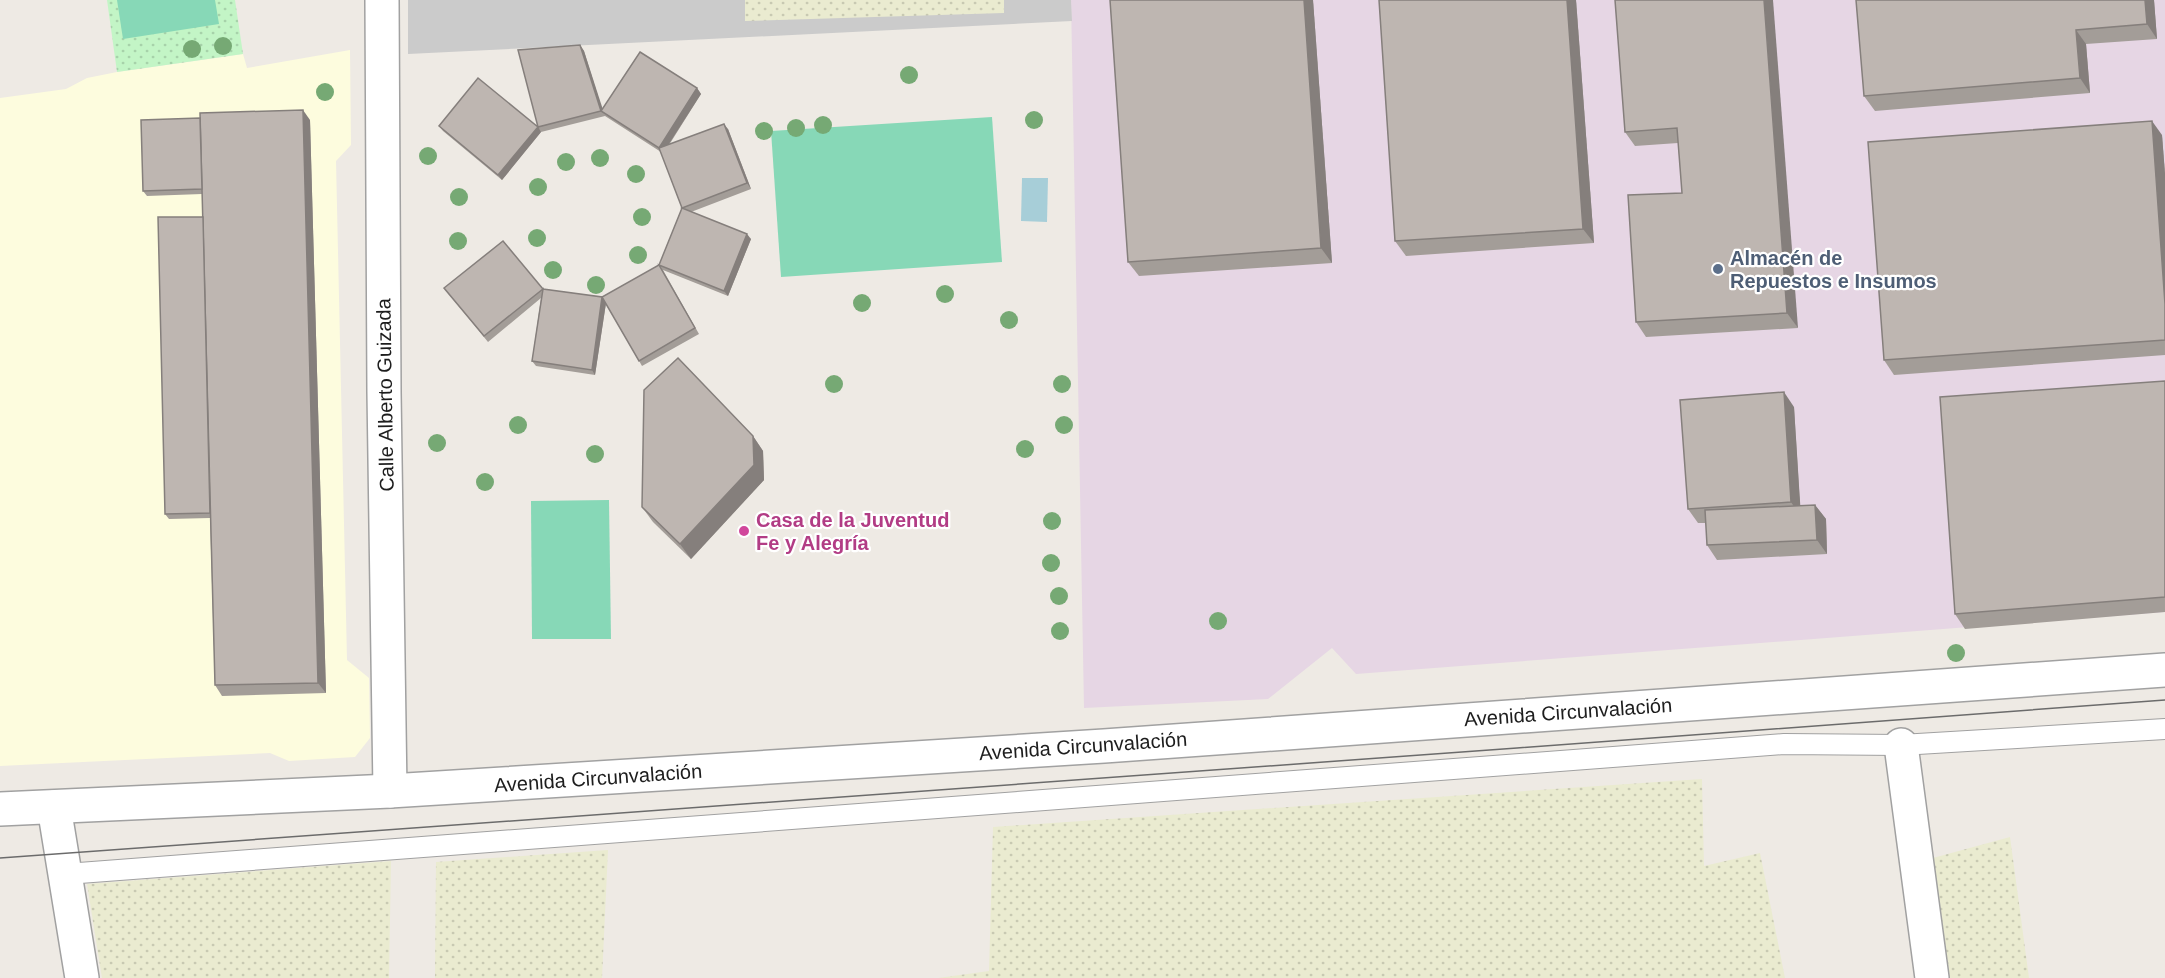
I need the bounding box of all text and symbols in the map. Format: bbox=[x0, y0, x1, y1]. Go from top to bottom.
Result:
place label: Almacén de Repuestos e Insumos bbox=[1730, 247, 1937, 292]
marker: Almacén de Repuestos e Insumos bbox=[1711, 262, 1725, 276]
street label: Calle Alberto Guizada bbox=[372, 297, 398, 492]
place label: Casa de la Juventud Fe y Alegría bbox=[756, 509, 949, 554]
marker: Casa de la Juventud Fe y Alegría bbox=[737, 524, 751, 538]
street label: Avenida Circunvalación bbox=[1463, 694, 1673, 730]
street label: Avenida Circunvalación bbox=[978, 728, 1188, 764]
street label: Avenida Circunvalación bbox=[493, 760, 703, 796]

